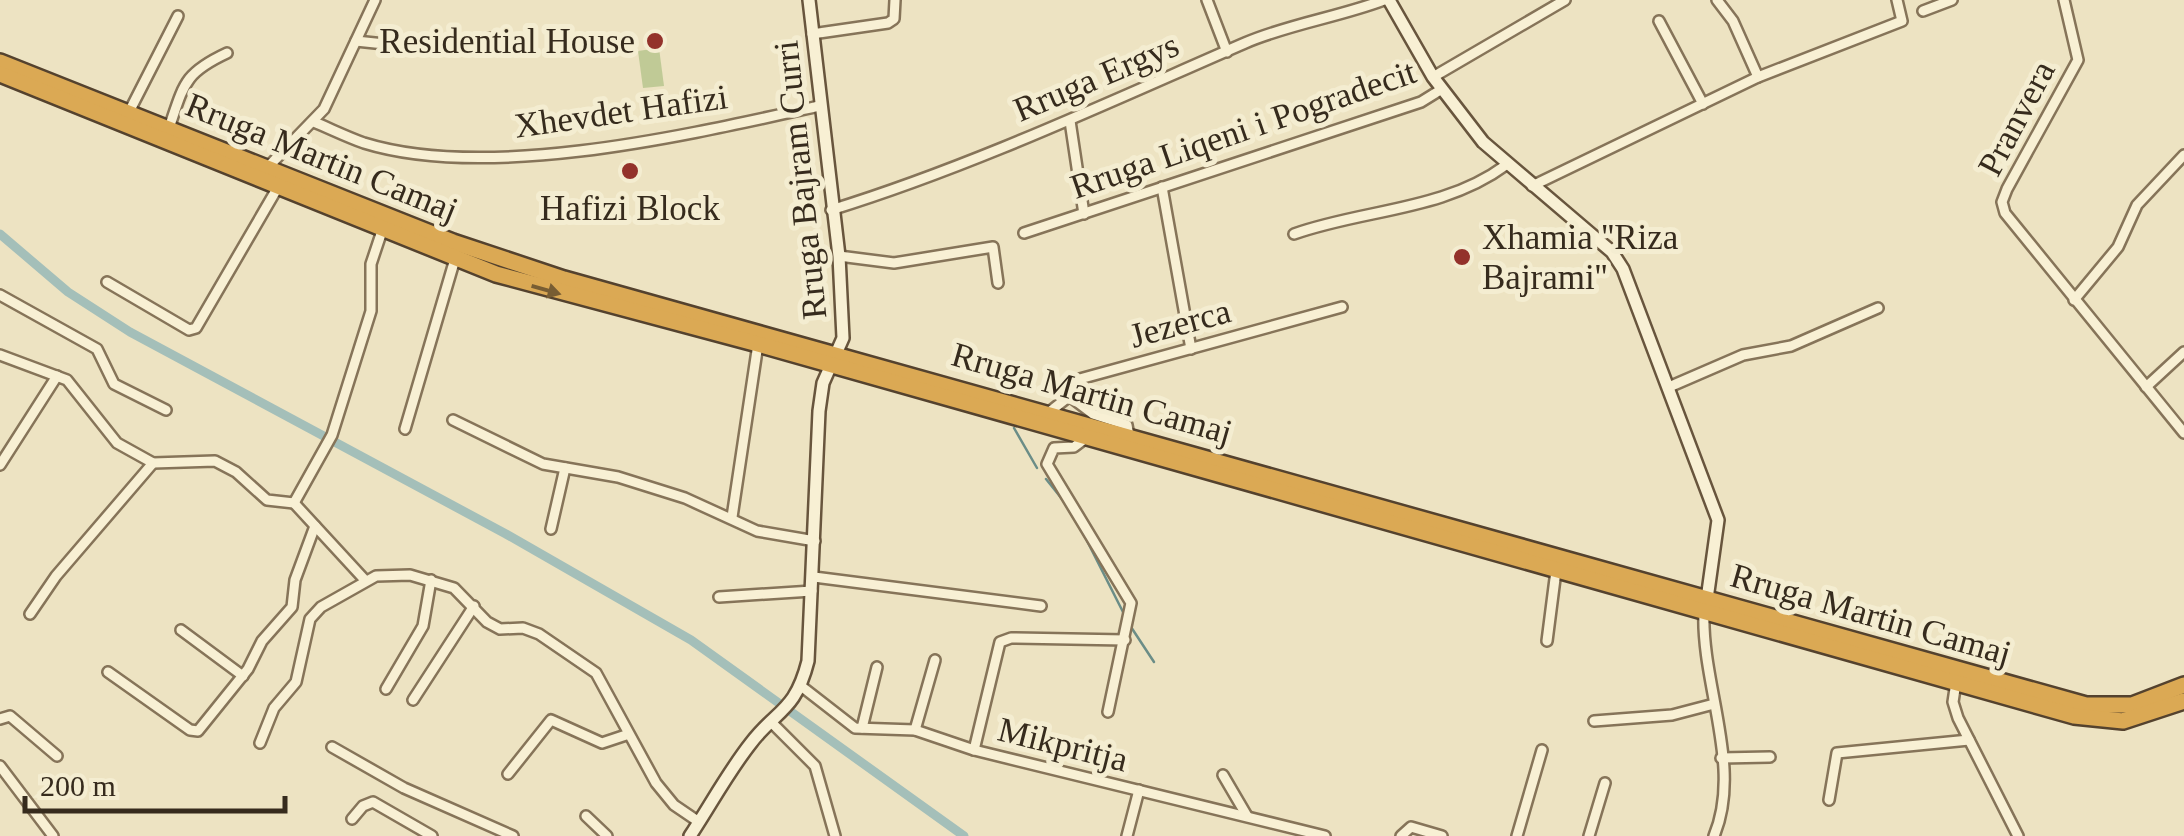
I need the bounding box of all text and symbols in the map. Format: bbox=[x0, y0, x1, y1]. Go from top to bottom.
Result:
place label: Residential House bbox=[379, 22, 635, 61]
street label: Rruga Ergys bbox=[1008, 25, 1185, 130]
marker: Residential House bbox=[644, 30, 666, 52]
street label: Rruga Bajram Curri bbox=[766, 38, 835, 321]
street label: Rruga Liqeni i Pogradecit bbox=[1065, 52, 1421, 207]
street label: Pranvera bbox=[1970, 54, 2063, 182]
street label: Xhevdet Hafizi bbox=[512, 77, 730, 146]
street label: Rruga Martin Camaj bbox=[180, 85, 463, 230]
marker: Hafizi Block bbox=[619, 160, 641, 182]
place label: Hafizi Block bbox=[540, 189, 720, 228]
place label: Xhamia ''Riza Bajrami'' bbox=[1482, 218, 1679, 297]
marker: Xhamia ''Riza Bajrami'' bbox=[1451, 246, 1473, 268]
one-way arrow bbox=[532, 283, 562, 298]
street label: Jezerca bbox=[1125, 291, 1235, 356]
street label: Rruga Martin Camaj bbox=[947, 335, 1236, 452]
street label: Rruga Martin Camaj bbox=[1726, 556, 2015, 673]
street label: Mikpritja bbox=[994, 710, 1132, 780]
scale bar bbox=[25, 751, 285, 813]
text: 200 m bbox=[40, 769, 116, 802]

